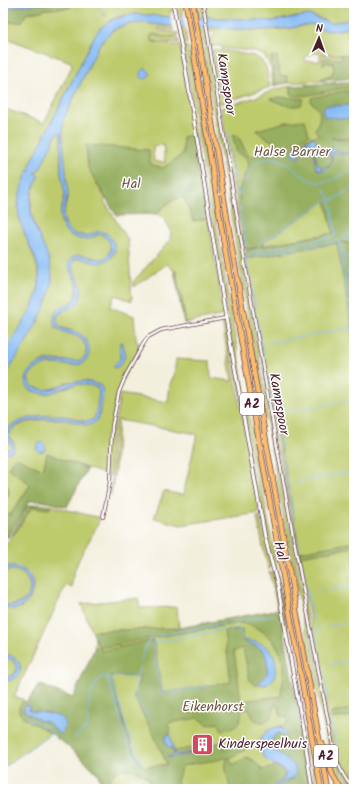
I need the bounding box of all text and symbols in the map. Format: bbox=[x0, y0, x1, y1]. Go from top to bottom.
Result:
north arrow bbox=[299, 18, 339, 58]
text: N bbox=[316, 20, 323, 38]
street label: Kampspoor bbox=[210, 51, 242, 118]
park label: Halse Barrier bbox=[254, 141, 331, 163]
park label: Hal bbox=[121, 173, 141, 195]
street label: Kampspoor bbox=[263, 371, 296, 438]
road number: A2 bbox=[240, 393, 264, 415]
street label: Hal bbox=[267, 539, 293, 564]
park label: Eikenhorst bbox=[182, 696, 244, 718]
building icon: Kinderspeelhuis bbox=[189, 731, 215, 757]
place label: Kinderspeelhuis bbox=[218, 733, 307, 755]
road number: A2 bbox=[314, 745, 338, 767]

